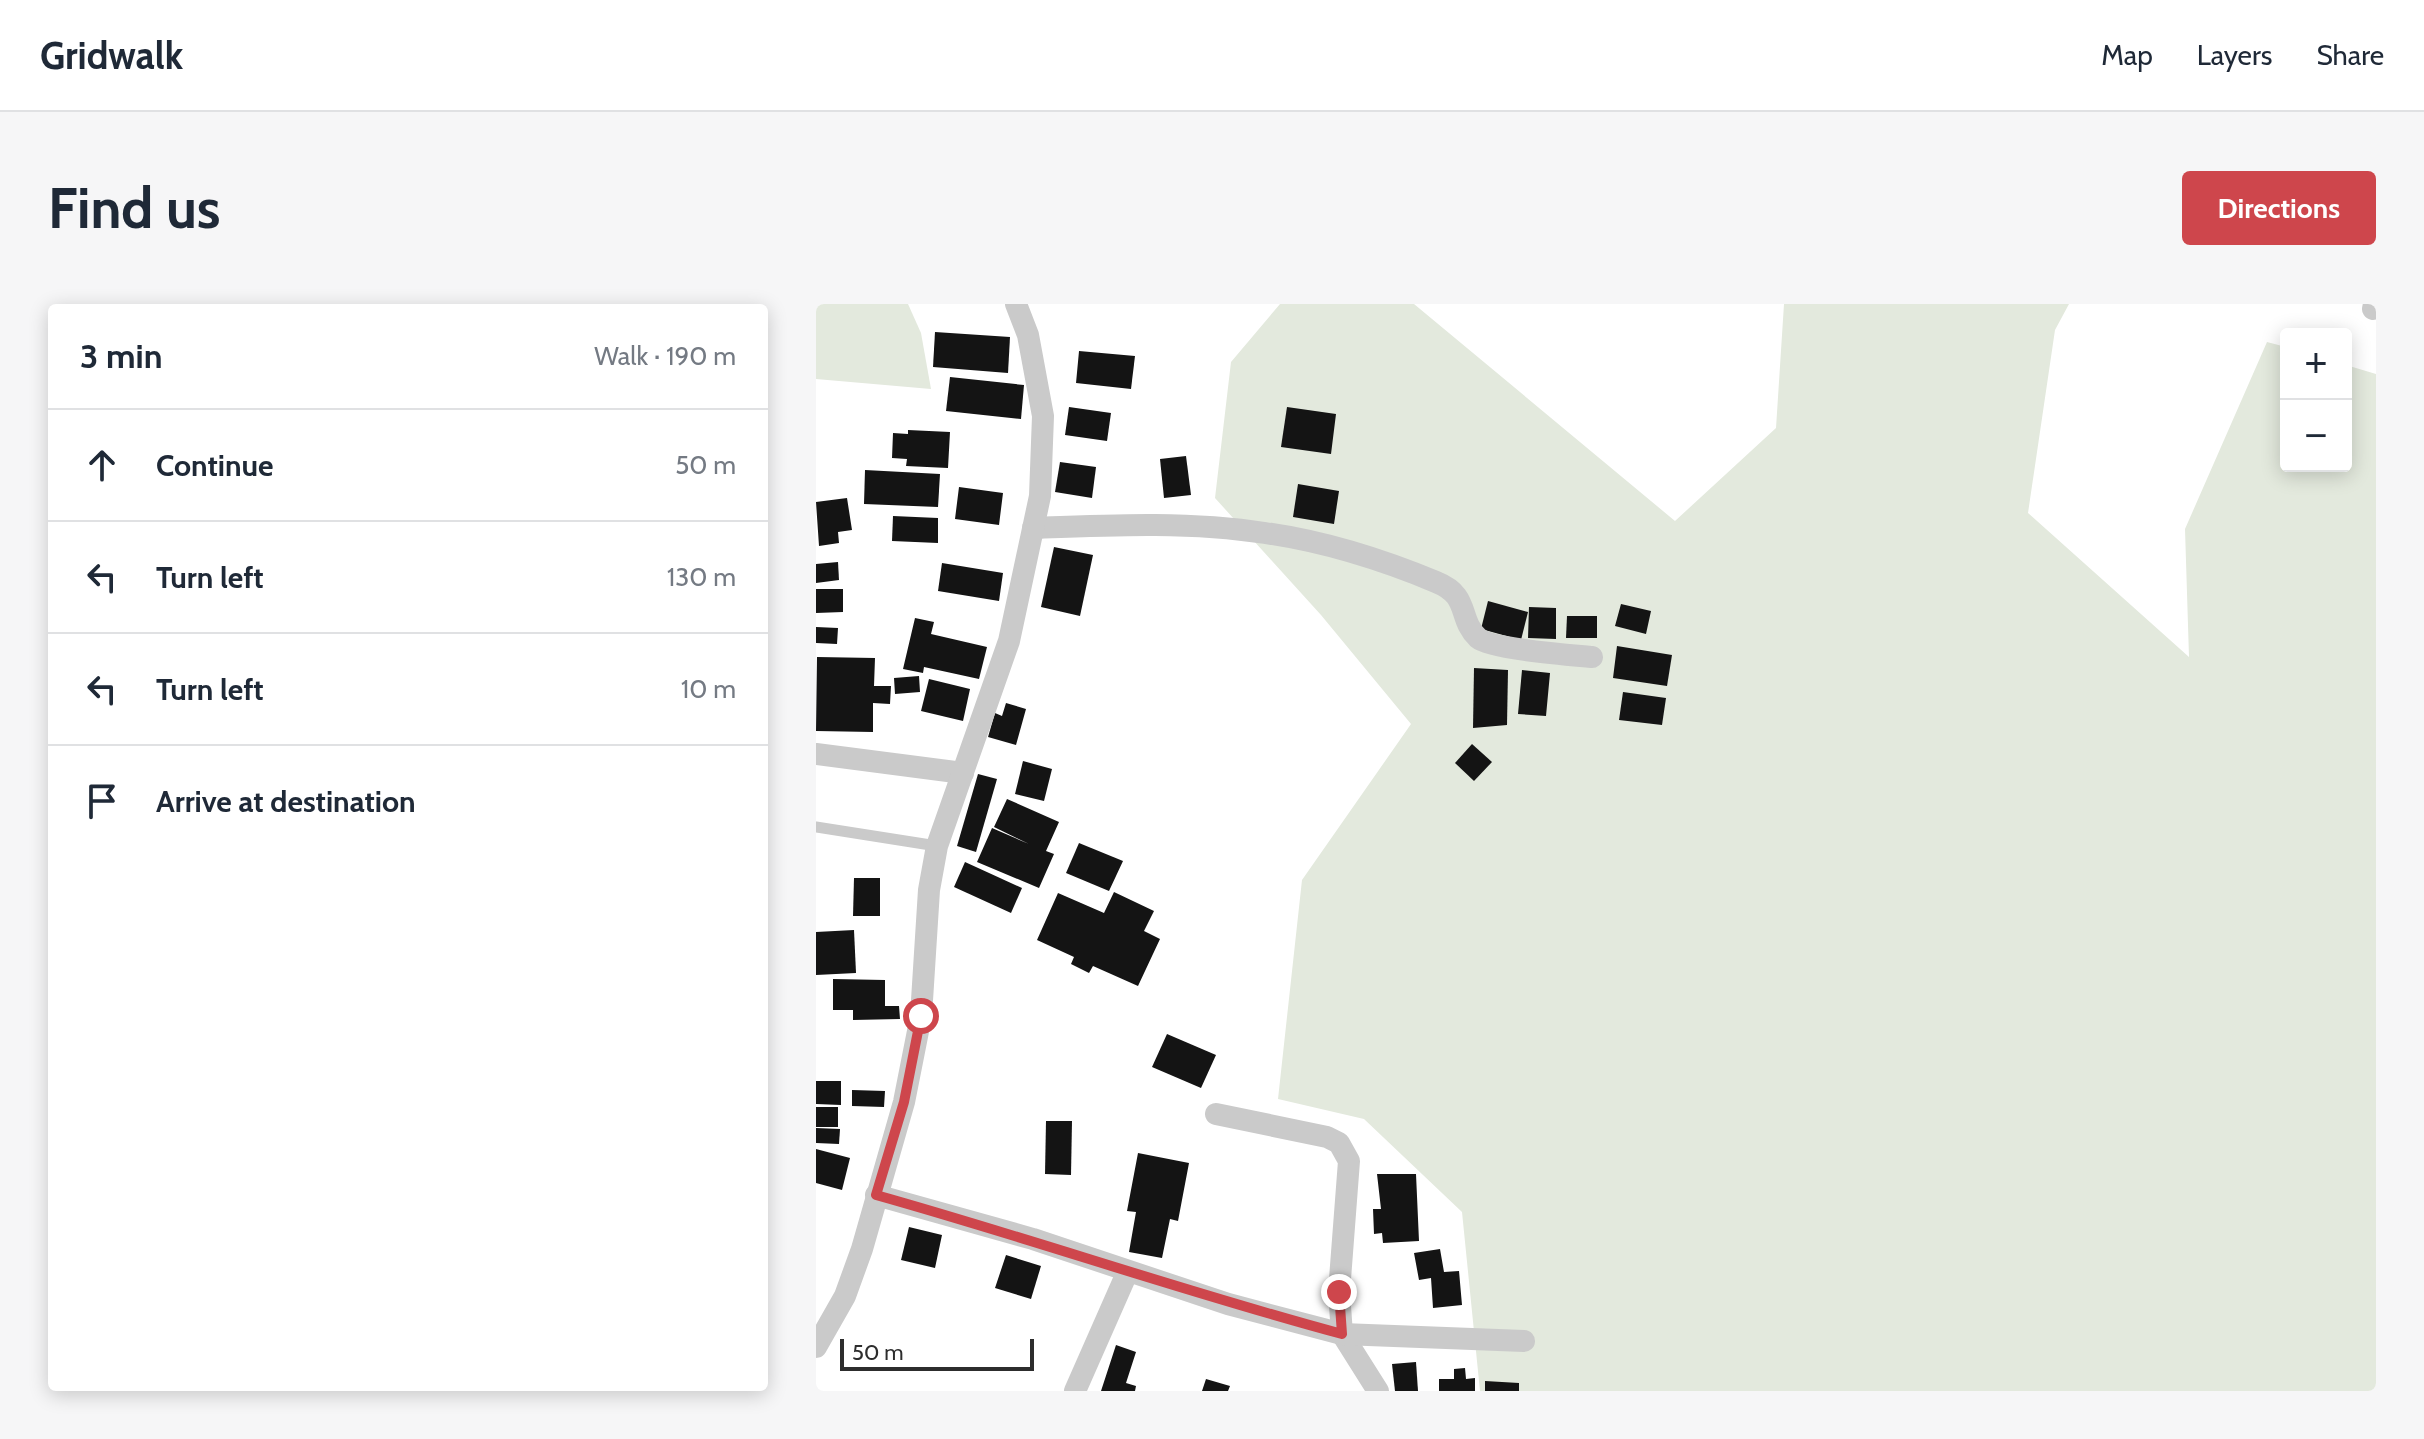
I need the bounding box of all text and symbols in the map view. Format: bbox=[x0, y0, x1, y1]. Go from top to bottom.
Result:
text: Gridwalk bbox=[40, 32, 183, 79]
text: Map bbox=[2101, 38, 2153, 72]
text: Layers bbox=[2197, 38, 2272, 72]
text: Share bbox=[2316, 38, 2384, 72]
button: Directions bbox=[2182, 171, 2376, 245]
text: Find us bbox=[48, 174, 221, 242]
map controls bbox=[2280, 328, 2352, 472]
button: + bbox=[2280, 328, 2352, 400]
text: 3 min bbox=[80, 335, 162, 377]
text: Walk · 190 m bbox=[594, 340, 736, 372]
button: − bbox=[2280, 400, 2352, 472]
icon: ahead bbox=[80, 443, 124, 487]
text: Continue bbox=[156, 447, 273, 484]
text: 50 m bbox=[675, 449, 736, 481]
icon: left bbox=[80, 555, 124, 599]
text: Turn left bbox=[156, 559, 264, 596]
text: 130 m bbox=[667, 561, 736, 593]
icon: left bbox=[80, 667, 124, 711]
text: Turn left bbox=[156, 671, 264, 708]
text: 10 m bbox=[681, 673, 736, 705]
icon: arrive bbox=[80, 779, 124, 823]
text: Arrive at destination bbox=[156, 783, 416, 820]
route start bbox=[903, 998, 939, 1034]
route end bbox=[1321, 1274, 1357, 1310]
scale bar bbox=[840, 1335, 1034, 1371]
text: 50 m bbox=[852, 1339, 904, 1366]

